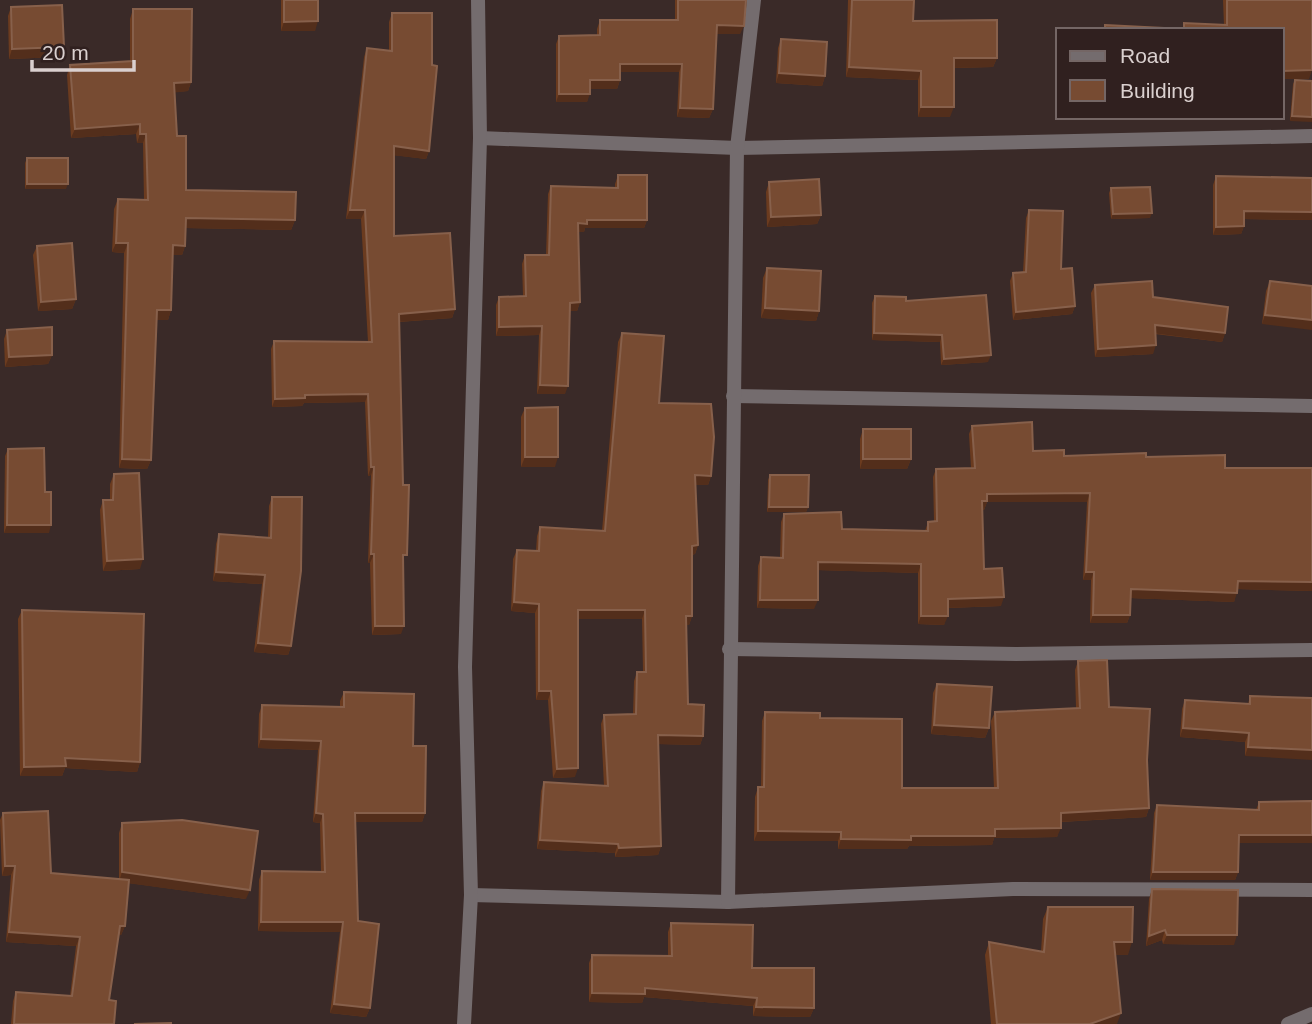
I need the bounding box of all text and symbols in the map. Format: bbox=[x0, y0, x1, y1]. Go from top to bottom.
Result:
scale bar bbox=[32, 28, 133, 72]
legend bbox=[1056, 28, 1284, 119]
text: 20 m bbox=[42, 41, 89, 64]
text: Road bbox=[1120, 44, 1170, 67]
text: Building bbox=[1120, 79, 1195, 102]

